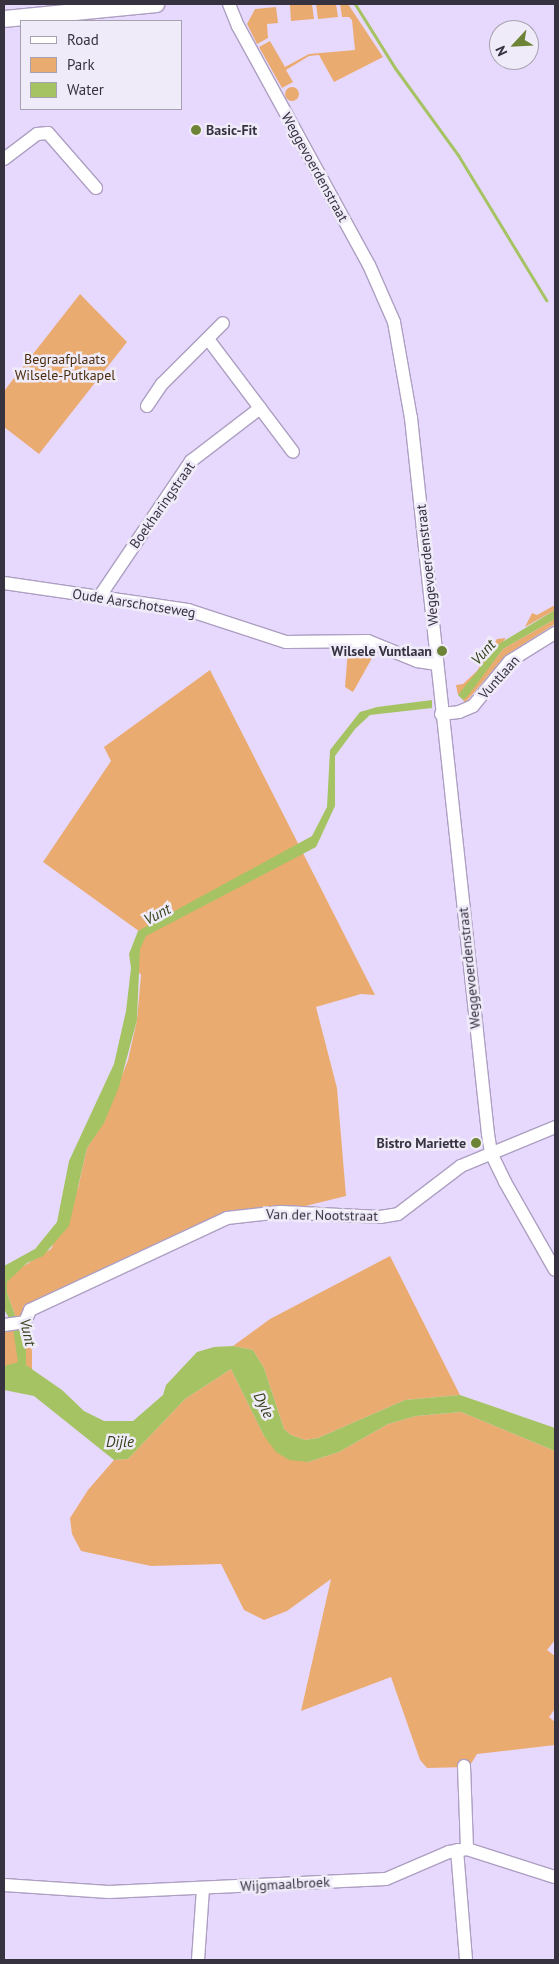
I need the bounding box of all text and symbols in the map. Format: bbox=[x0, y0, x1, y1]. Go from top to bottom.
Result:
legend bbox=[20, 20, 182, 110]
north arrow bbox=[489, 20, 539, 70]
text: Road bbox=[67, 30, 99, 49]
text: N bbox=[491, 43, 511, 59]
text: Park bbox=[67, 55, 95, 74]
text: Water bbox=[67, 80, 104, 99]
street label: Weggevoerdenstraat bbox=[278, 110, 352, 224]
place label: Basic-Fit bbox=[206, 122, 257, 138]
marker: Basic-Fit bbox=[190, 124, 202, 136]
park label: Begraafplaats Wilsele-Putkapel bbox=[15, 351, 115, 384]
street label: Boekharingstraat bbox=[126, 458, 198, 552]
street label: Weggevoerdenstraat bbox=[412, 503, 442, 627]
street label: Oude Aarschotseweg bbox=[71, 585, 197, 621]
water label: Vunt bbox=[467, 636, 499, 668]
place label: Wilsele Vuntlaan bbox=[331, 643, 432, 659]
marker: Wilsele Vuntlaan bbox=[436, 645, 448, 657]
street label: Vuntlaan bbox=[475, 652, 523, 702]
water label: Vunt bbox=[140, 900, 174, 928]
street label: Weggevoerdenstraat bbox=[454, 906, 484, 1030]
place label: Bistro Mariette bbox=[377, 1135, 466, 1151]
marker: Bistro Mariette bbox=[470, 1137, 482, 1149]
street label: Van der Nootstraat bbox=[266, 1206, 378, 1224]
water label: Vunt bbox=[16, 1316, 40, 1348]
water label: Dyle bbox=[250, 1389, 278, 1421]
water label: Dijle bbox=[106, 1433, 134, 1451]
street label: Wijgmaalbroek bbox=[240, 1873, 330, 1895]

